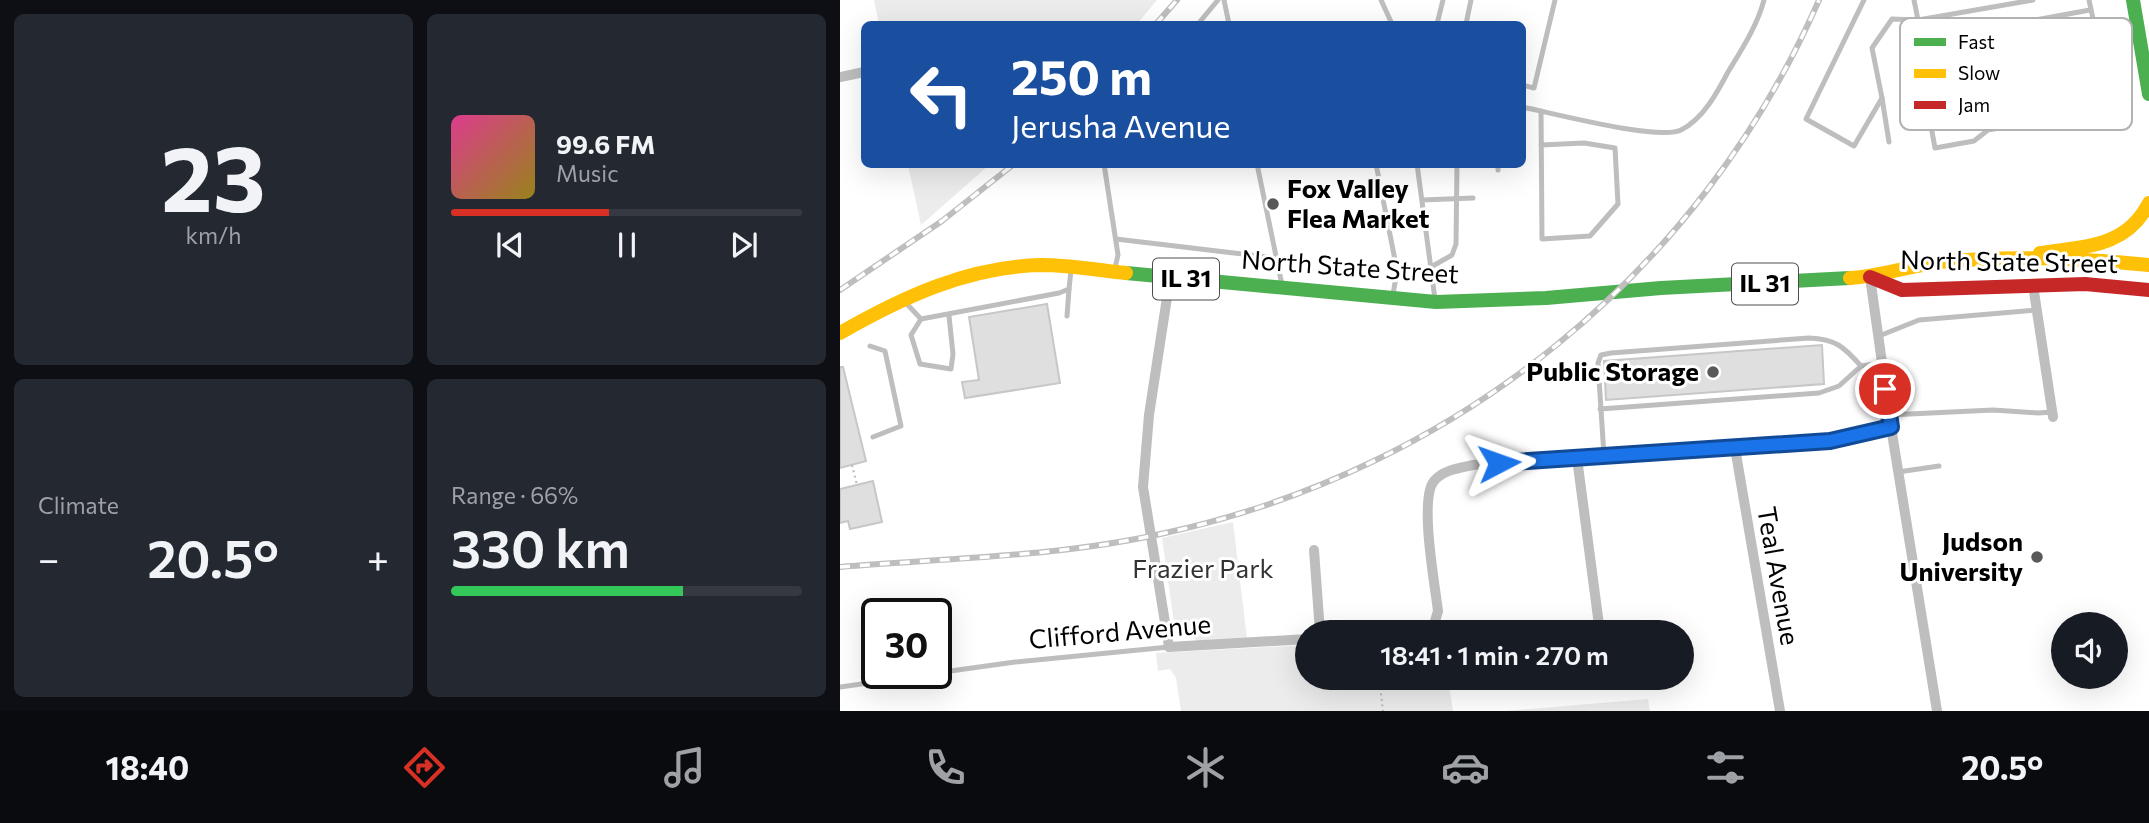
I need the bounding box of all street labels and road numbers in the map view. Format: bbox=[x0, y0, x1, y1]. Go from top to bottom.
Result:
street label: North State Street bbox=[1240, 242, 1460, 289]
street label: North State Street bbox=[1900, 243, 2118, 278]
road number: IL 31 bbox=[1153, 258, 1219, 300]
road number: IL 31 bbox=[1732, 264, 1798, 304]
street label: Teal Avenue bbox=[1752, 504, 1807, 647]
street label: Clifford Avenue bbox=[1028, 607, 1212, 654]

